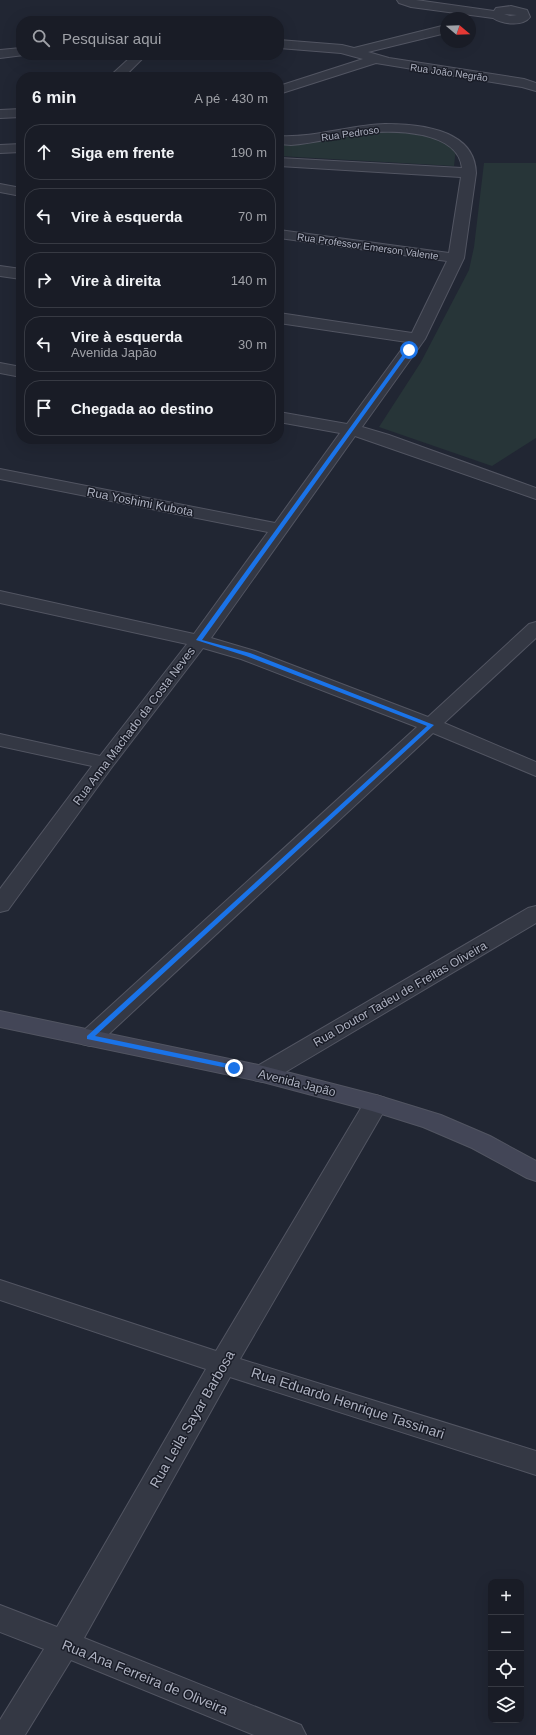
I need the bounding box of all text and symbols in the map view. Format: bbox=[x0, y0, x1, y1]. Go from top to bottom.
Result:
north arrow bbox=[440, 12, 476, 48]
search box bbox=[16, 16, 284, 60]
icon: search bbox=[30, 27, 52, 49]
text: Pesquisar aqui bbox=[62, 30, 161, 47]
street label: Rua João Negrão bbox=[409, 62, 489, 83]
text: 6 min bbox=[32, 88, 76, 107]
text: A pé · 430 m bbox=[194, 91, 268, 106]
street label: Rua Pedroso bbox=[320, 124, 380, 143]
icon: ahead bbox=[33, 141, 55, 163]
text: Siga em frente bbox=[71, 144, 174, 161]
text: 190 m bbox=[231, 145, 267, 160]
icon: left bbox=[33, 205, 55, 227]
text: Vire à esquerda bbox=[71, 208, 182, 225]
text: 70 m bbox=[238, 209, 267, 224]
street label: Rua Professor Emerson Valente bbox=[297, 231, 440, 262]
icon: right bbox=[33, 269, 55, 291]
text: Vire à direita bbox=[71, 272, 161, 289]
text: 140 m bbox=[231, 273, 267, 288]
text: Vire à esquerda bbox=[71, 328, 182, 345]
icon: left bbox=[33, 333, 55, 355]
text: 30 m bbox=[238, 337, 267, 352]
route start bbox=[400, 341, 418, 359]
text: Avenida Japão bbox=[71, 345, 157, 360]
icon: arrive bbox=[33, 397, 55, 419]
text: Chegada ao destino bbox=[71, 400, 214, 417]
street label: Rua Yoshimi Kubota bbox=[86, 485, 195, 519]
street label: Rua Anna Machado da Costa Neves bbox=[70, 644, 198, 808]
street label: Rua Doutor Tadeu de Freitas Oliveira bbox=[311, 938, 489, 1050]
route end bbox=[225, 1059, 243, 1077]
street label: Avenida Japão bbox=[257, 1067, 337, 1099]
street label: Rua Leila Sayar Barbosa bbox=[146, 1347, 238, 1490]
street label: Rua Eduardo Henrique Tassinari bbox=[249, 1364, 447, 1442]
map controls bbox=[488, 1579, 524, 1723]
button: + bbox=[488, 1579, 524, 1615]
button: − bbox=[488, 1615, 524, 1651]
street label: Rua Ana Ferreira de Oliveira bbox=[60, 1636, 230, 1718]
button: locate bbox=[488, 1651, 524, 1687]
button: layers bbox=[488, 1687, 524, 1723]

